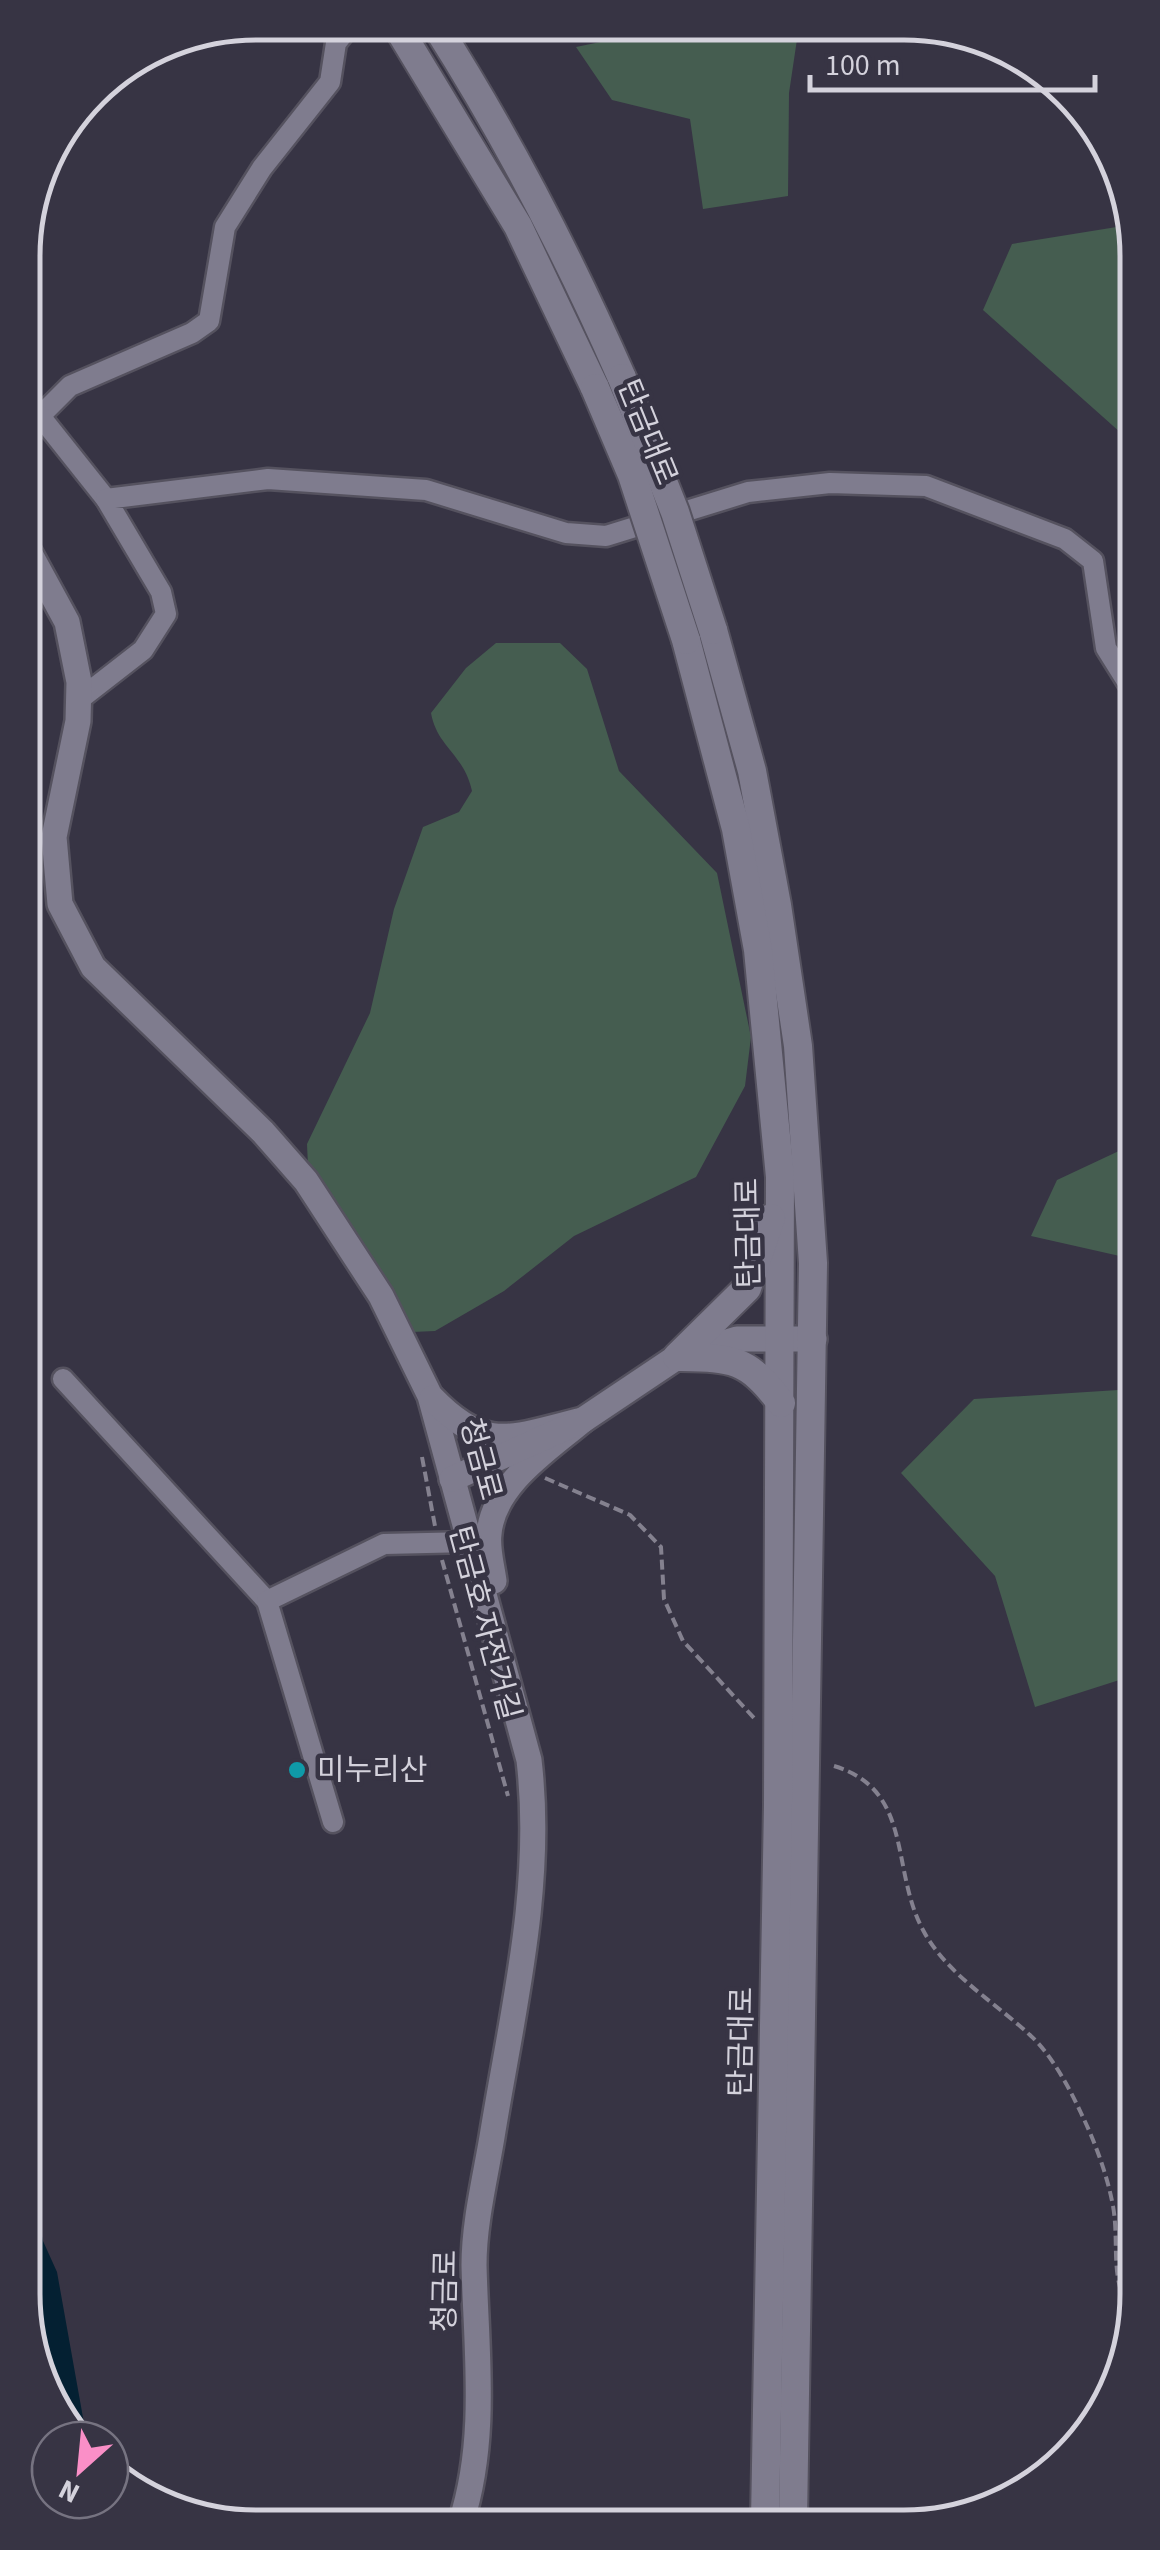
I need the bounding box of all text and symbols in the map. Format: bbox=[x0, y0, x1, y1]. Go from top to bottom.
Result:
scale bar bbox=[810, 30, 1095, 92]
text: 100 m bbox=[825, 44, 901, 87]
street label: 탄금대로 bbox=[607, 373, 688, 491]
street label: 탄금대로 bbox=[726, 1177, 771, 1289]
street label: 청금로 bbox=[449, 1414, 512, 1505]
street label: 탄금호 자전거길 bbox=[438, 1521, 531, 1725]
place label: 미누리산 bbox=[317, 1749, 427, 1792]
marker: 미누리산 bbox=[286, 1759, 308, 1781]
street label: 탄금대로 bbox=[719, 1986, 764, 2098]
street label: 청금로 bbox=[423, 2249, 468, 2333]
north arrow bbox=[30, 2420, 130, 2520]
text: N bbox=[52, 2469, 86, 2513]

